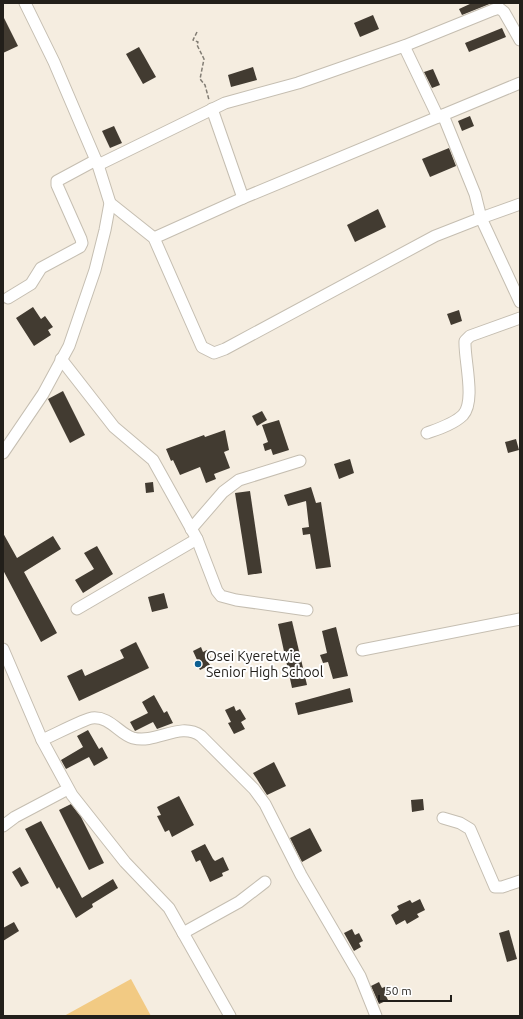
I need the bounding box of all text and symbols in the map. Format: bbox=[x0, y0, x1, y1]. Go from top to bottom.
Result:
place label: Osei Kyeretwie Senior High School bbox=[206, 648, 324, 680]
marker: Osei Kyeretwie Senior High School bbox=[193, 659, 203, 669]
scale bar bbox=[379, 977, 451, 1003]
text: 50 m bbox=[385, 984, 412, 997]

